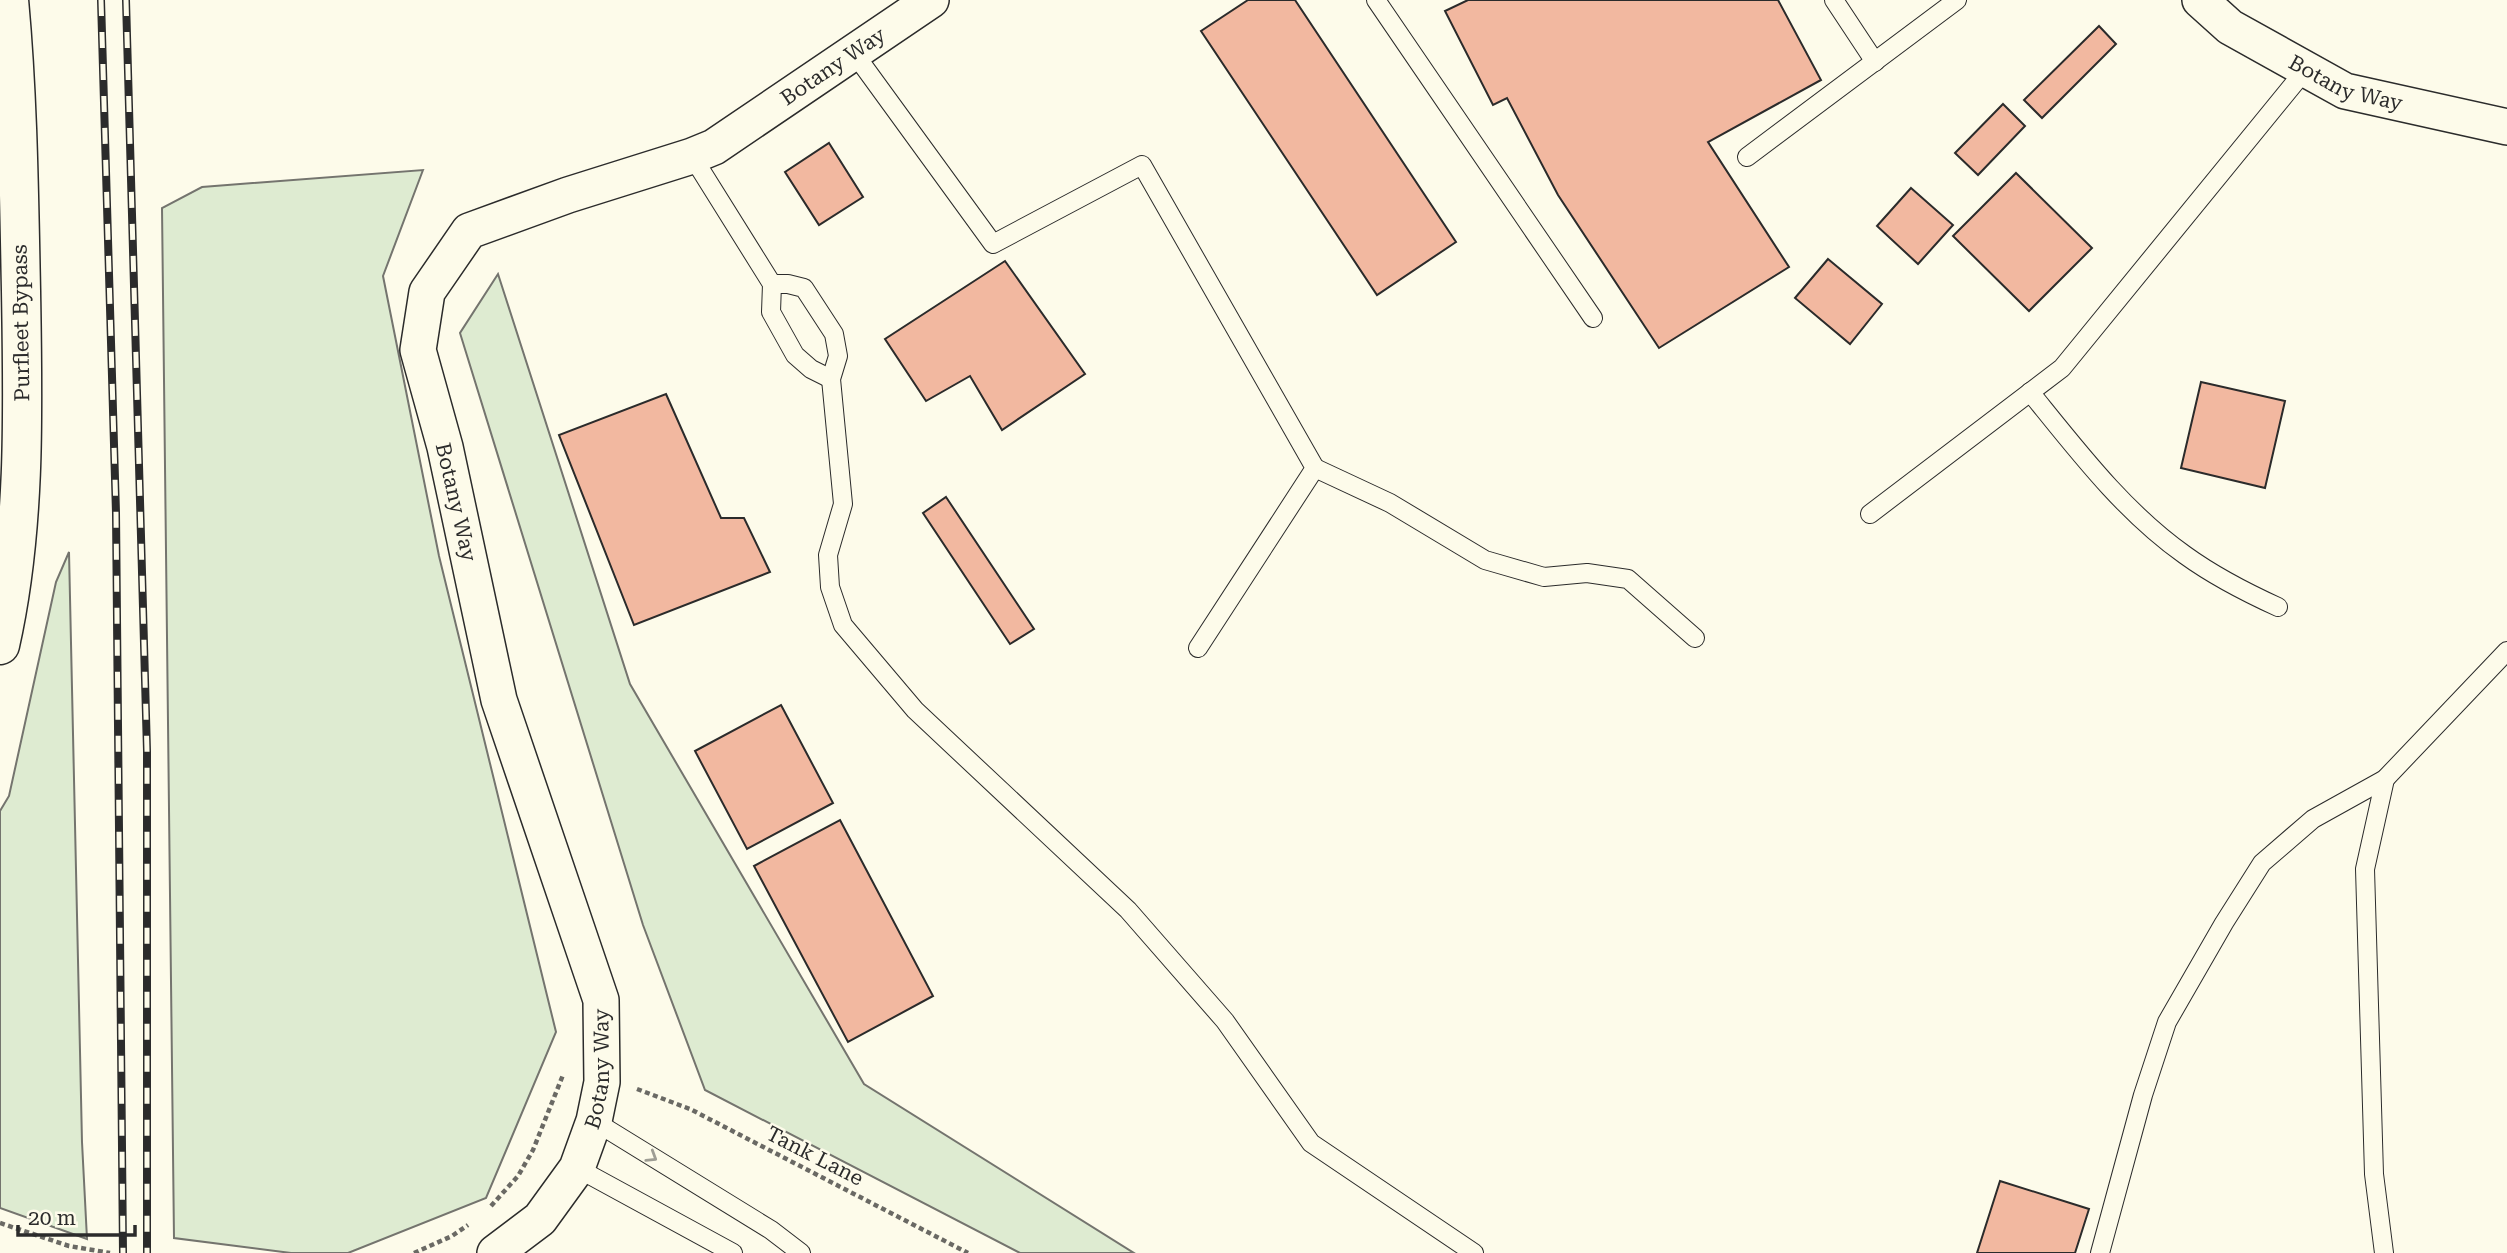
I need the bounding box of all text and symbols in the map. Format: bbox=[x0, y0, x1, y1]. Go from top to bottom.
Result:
street label: Botany Way bbox=[776, 22, 890, 110]
street label: Botany Way bbox=[2285, 50, 2405, 116]
street label: Purfleet Bypass bbox=[8, 244, 34, 402]
street label: Botany Way bbox=[431, 440, 481, 564]
street label: Botany Way bbox=[580, 1008, 614, 1132]
street label: Tank Lane bbox=[763, 1121, 867, 1191]
one-way arrow bbox=[644, 1148, 657, 1161]
scale bar bbox=[18, 1194, 135, 1238]
text: 20 m bbox=[28, 1206, 76, 1230]

